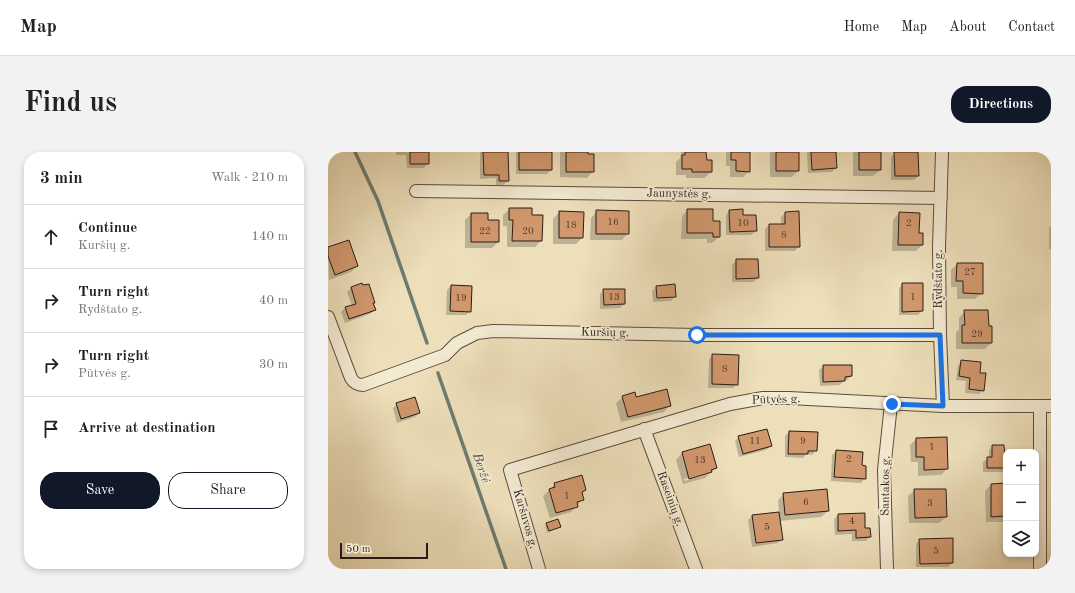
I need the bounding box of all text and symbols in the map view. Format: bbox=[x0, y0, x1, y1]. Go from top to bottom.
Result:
text: Map bbox=[20, 18, 57, 37]
text: Home bbox=[844, 20, 879, 34]
text: Map bbox=[901, 20, 927, 34]
text: About bbox=[949, 20, 986, 34]
text: Contact bbox=[1008, 20, 1055, 34]
button: Directions bbox=[951, 86, 1051, 123]
text: Find us bbox=[24, 90, 117, 118]
text: 3 min bbox=[40, 170, 83, 187]
text: Walk · 210 m bbox=[211, 171, 288, 184]
street label: Jaunystės g. bbox=[646, 187, 712, 201]
house number: 16 bbox=[607, 217, 619, 227]
house number: 10 bbox=[737, 218, 749, 228]
house number: 2 bbox=[906, 218, 912, 228]
house number: 18 bbox=[565, 220, 577, 230]
text: Continue bbox=[78, 221, 137, 236]
icon: ahead bbox=[40, 226, 62, 248]
house number: 22 bbox=[479, 226, 491, 236]
house number: 20 bbox=[522, 226, 534, 236]
text: 140 m bbox=[251, 230, 288, 243]
house number: 8 bbox=[781, 230, 787, 240]
text: Kuršių g. bbox=[78, 239, 131, 252]
street label: Rydštato g. bbox=[933, 249, 945, 309]
house number: 27 bbox=[964, 267, 976, 277]
text: Turn right bbox=[78, 285, 149, 300]
icon: right bbox=[40, 290, 62, 312]
house number: 13 bbox=[608, 292, 620, 302]
house number: 1 bbox=[910, 292, 916, 302]
house number: 19 bbox=[455, 293, 467, 303]
text: 40 m bbox=[259, 294, 288, 307]
text: Rydštato g. bbox=[78, 303, 142, 316]
route start bbox=[688, 326, 706, 344]
street label: Kuršių g. bbox=[581, 327, 629, 339]
house number: 29 bbox=[971, 329, 983, 339]
text: Turn right bbox=[78, 349, 149, 364]
icon: right bbox=[40, 354, 62, 376]
text: 30 m bbox=[259, 358, 288, 371]
house number: 8 bbox=[722, 364, 728, 374]
text: Pūtvės g. bbox=[78, 367, 131, 380]
street label: Pūtvės g. bbox=[751, 393, 801, 407]
route end bbox=[883, 395, 901, 413]
icon: arrive bbox=[40, 418, 62, 440]
text: Arrive at destination bbox=[78, 421, 216, 436]
house number: 11 bbox=[749, 436, 761, 446]
house number: 9 bbox=[800, 436, 806, 446]
house number: 1 bbox=[929, 442, 935, 452]
map controls bbox=[1003, 449, 1039, 557]
button: + bbox=[1003, 449, 1039, 485]
water label: Beržė bbox=[469, 450, 492, 485]
house number: 2 bbox=[846, 454, 852, 464]
house number: 13 bbox=[694, 455, 706, 465]
street label: Santakos g. bbox=[879, 456, 893, 516]
street label: Raseinių g. bbox=[654, 470, 686, 528]
button: Save bbox=[40, 472, 160, 509]
button: Share bbox=[168, 472, 288, 509]
button: − bbox=[1003, 485, 1039, 521]
street label: Karšuvos g. bbox=[511, 488, 539, 550]
house number: 1 bbox=[564, 491, 570, 501]
house number: 6 bbox=[803, 497, 809, 507]
house number: 3 bbox=[927, 498, 933, 508]
house number: 4 bbox=[849, 516, 855, 526]
button: layers bbox=[1003, 521, 1039, 557]
house number: 5 bbox=[764, 522, 770, 532]
scale bar bbox=[340, 541, 428, 560]
text: 50 m bbox=[346, 544, 371, 555]
house number: 5 bbox=[933, 546, 939, 556]

